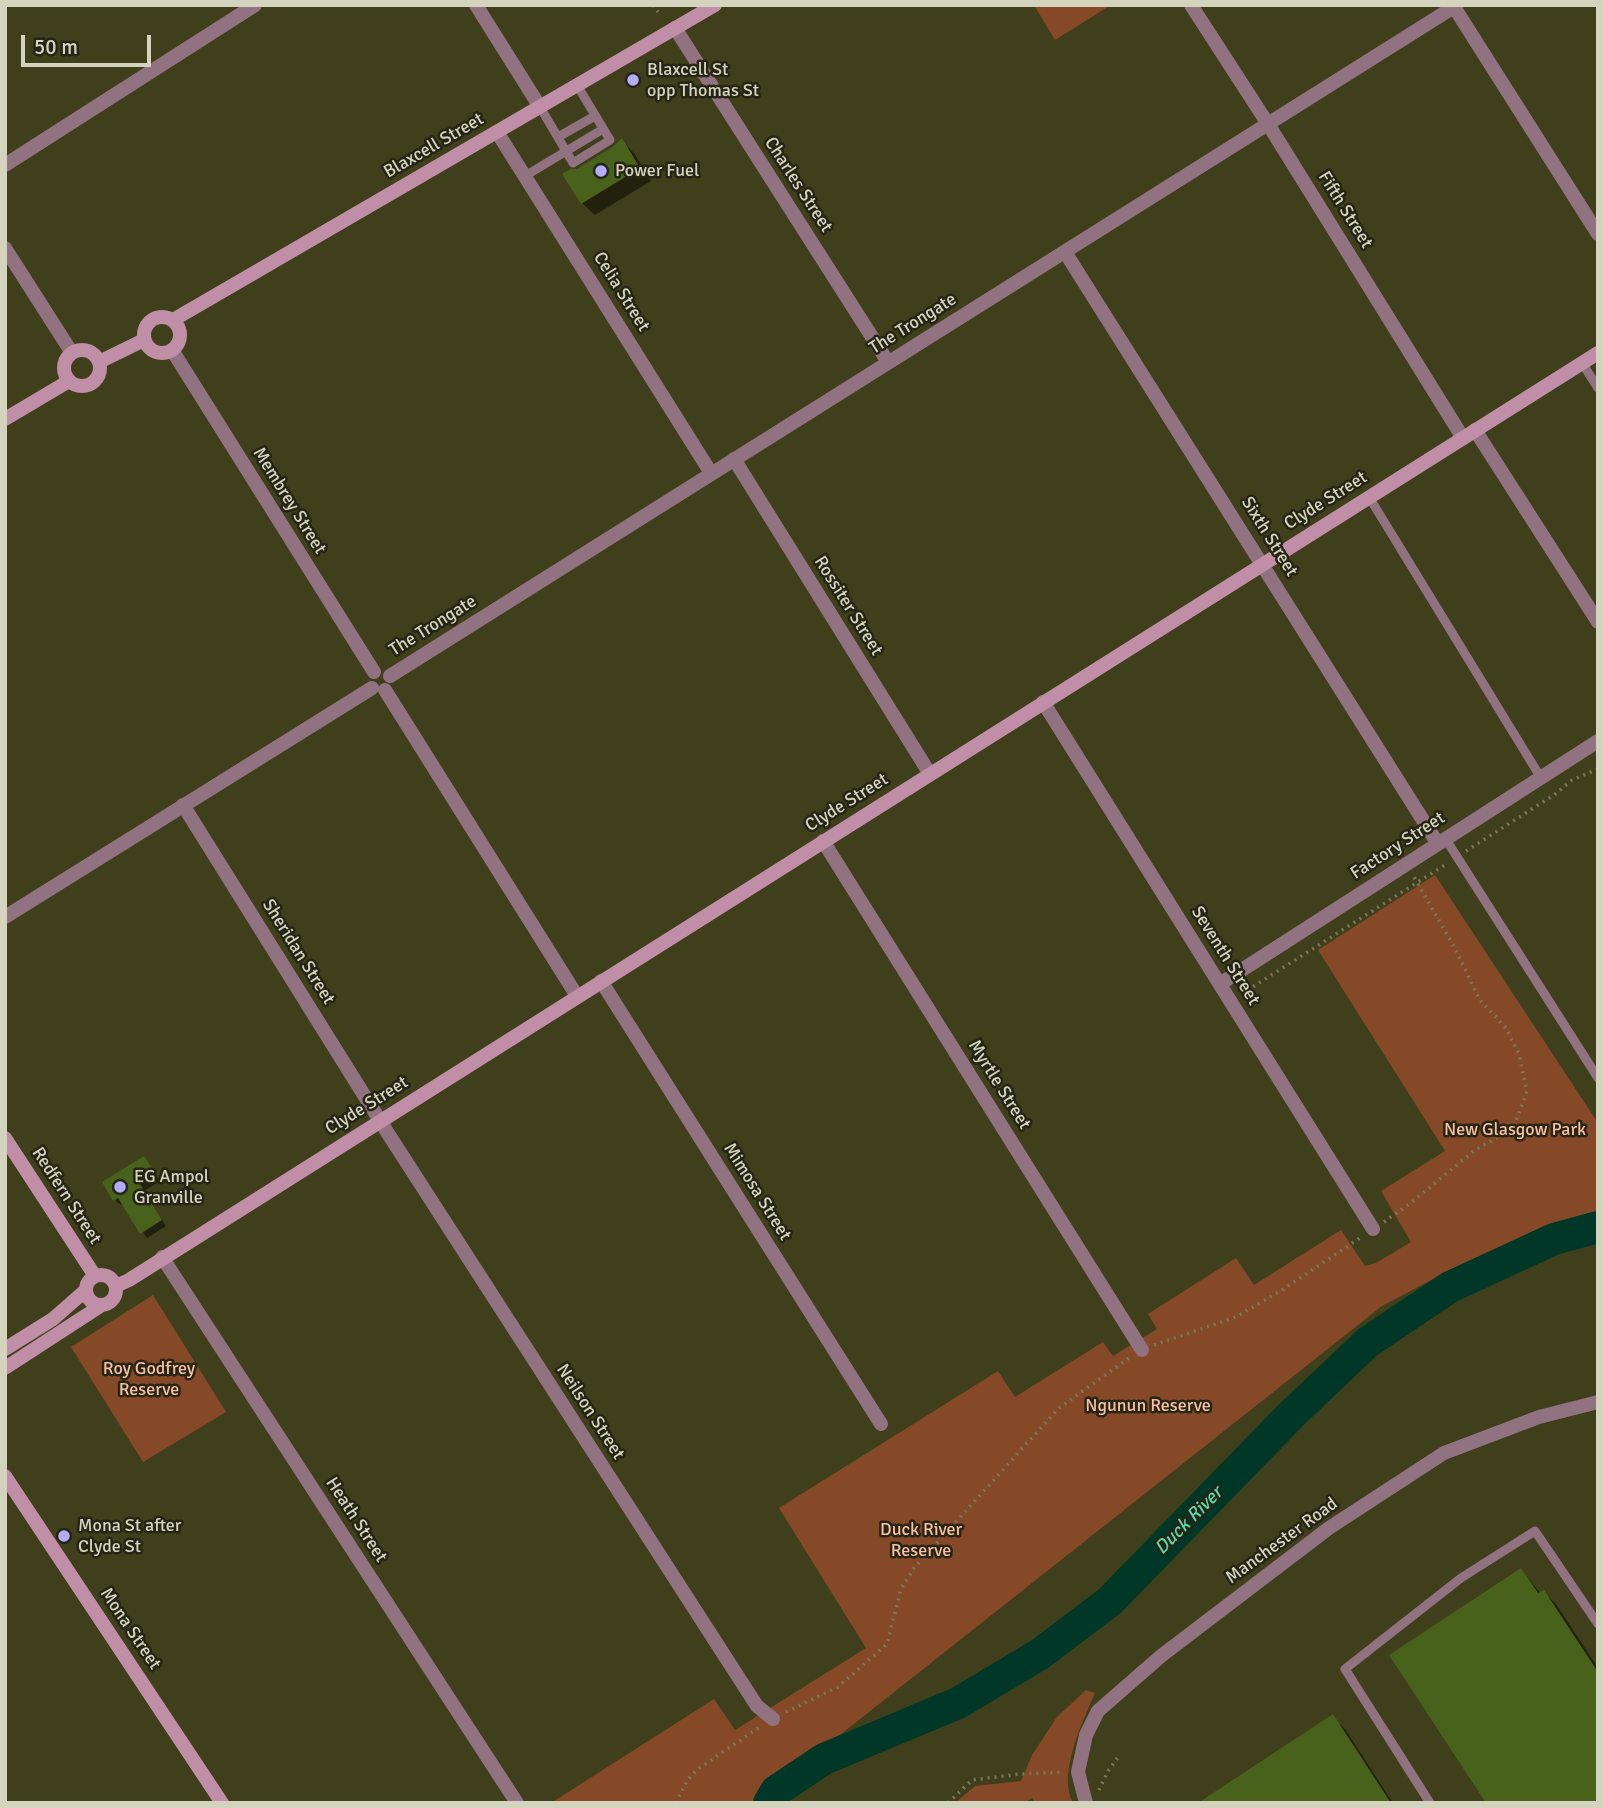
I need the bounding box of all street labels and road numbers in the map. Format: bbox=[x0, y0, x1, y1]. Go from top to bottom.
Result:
street label: Blaxcell Street bbox=[380, 109, 488, 183]
street label: Charles Street bbox=[759, 133, 837, 237]
street label: Fifth Street bbox=[1313, 168, 1377, 252]
street label: Celia Street bbox=[588, 248, 654, 336]
street label: The Trongate bbox=[865, 289, 961, 359]
street label: Membrey Street bbox=[248, 444, 330, 558]
street label: Clyde Street bbox=[1281, 467, 1371, 535]
street label: Sixth Street bbox=[1236, 493, 1302, 581]
street label: Rossiter Street bbox=[809, 552, 887, 660]
street label: The Trongate bbox=[385, 591, 481, 661]
street label: Clyde Street bbox=[802, 769, 892, 837]
street label: Factory Street bbox=[1347, 807, 1449, 885]
street label: Sheridan Street bbox=[257, 895, 339, 1009]
street label: Seventh Street bbox=[1186, 903, 1264, 1009]
street label: Myrtle Street bbox=[963, 1036, 1035, 1134]
street label: Clyde Street bbox=[322, 1072, 412, 1140]
street label: Mimosa Street bbox=[718, 1139, 796, 1245]
street label: Redfern Street bbox=[27, 1143, 105, 1249]
street label: Neilson Street bbox=[551, 1360, 629, 1464]
street label: Heath Street bbox=[321, 1473, 391, 1567]
street label: Manchester Road bbox=[1222, 1493, 1342, 1589]
street label: Mona Street bbox=[95, 1584, 165, 1674]

